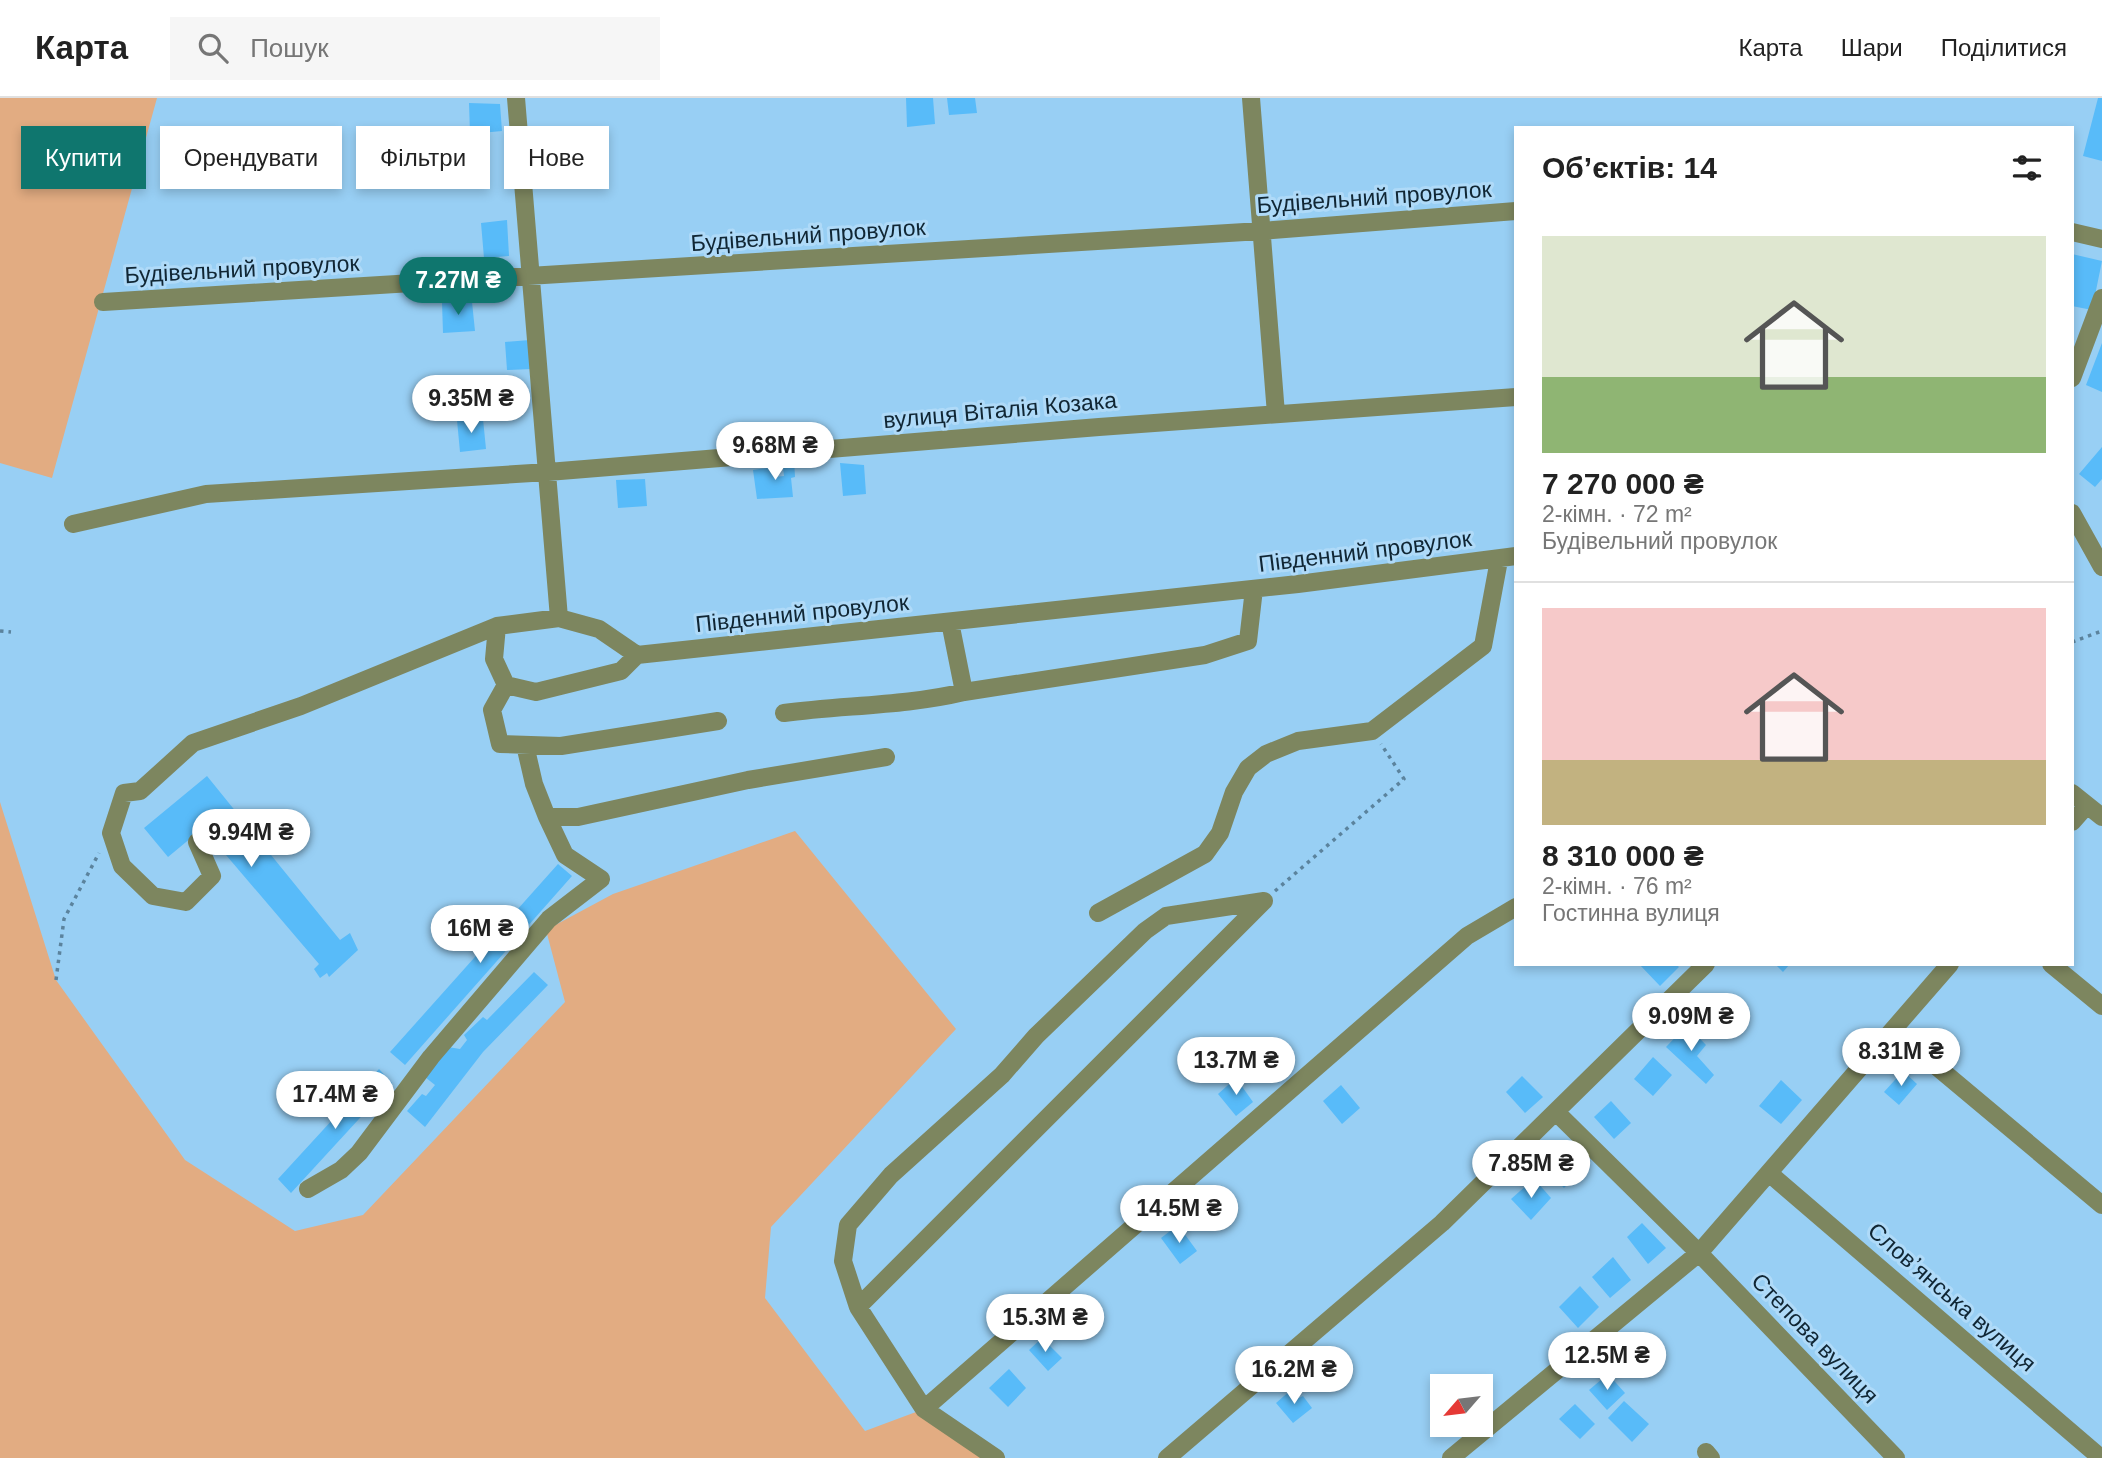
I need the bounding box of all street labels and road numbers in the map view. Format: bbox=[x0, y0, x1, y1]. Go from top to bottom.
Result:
street label: Будівельний провулок bbox=[1256, 176, 1493, 218]
street label: Будівельний провулок bbox=[690, 214, 927, 256]
street label: Будівельний провулок bbox=[124, 250, 361, 288]
street label: вулиця Віталія Козака bbox=[882, 387, 1118, 433]
street label: Південний провулок bbox=[1257, 525, 1474, 577]
street label: Південний провулок bbox=[694, 589, 911, 637]
street label: Словʼянська вулиця bbox=[1863, 1217, 2041, 1377]
street label: Степова вулиця bbox=[1746, 1268, 1884, 1408]

